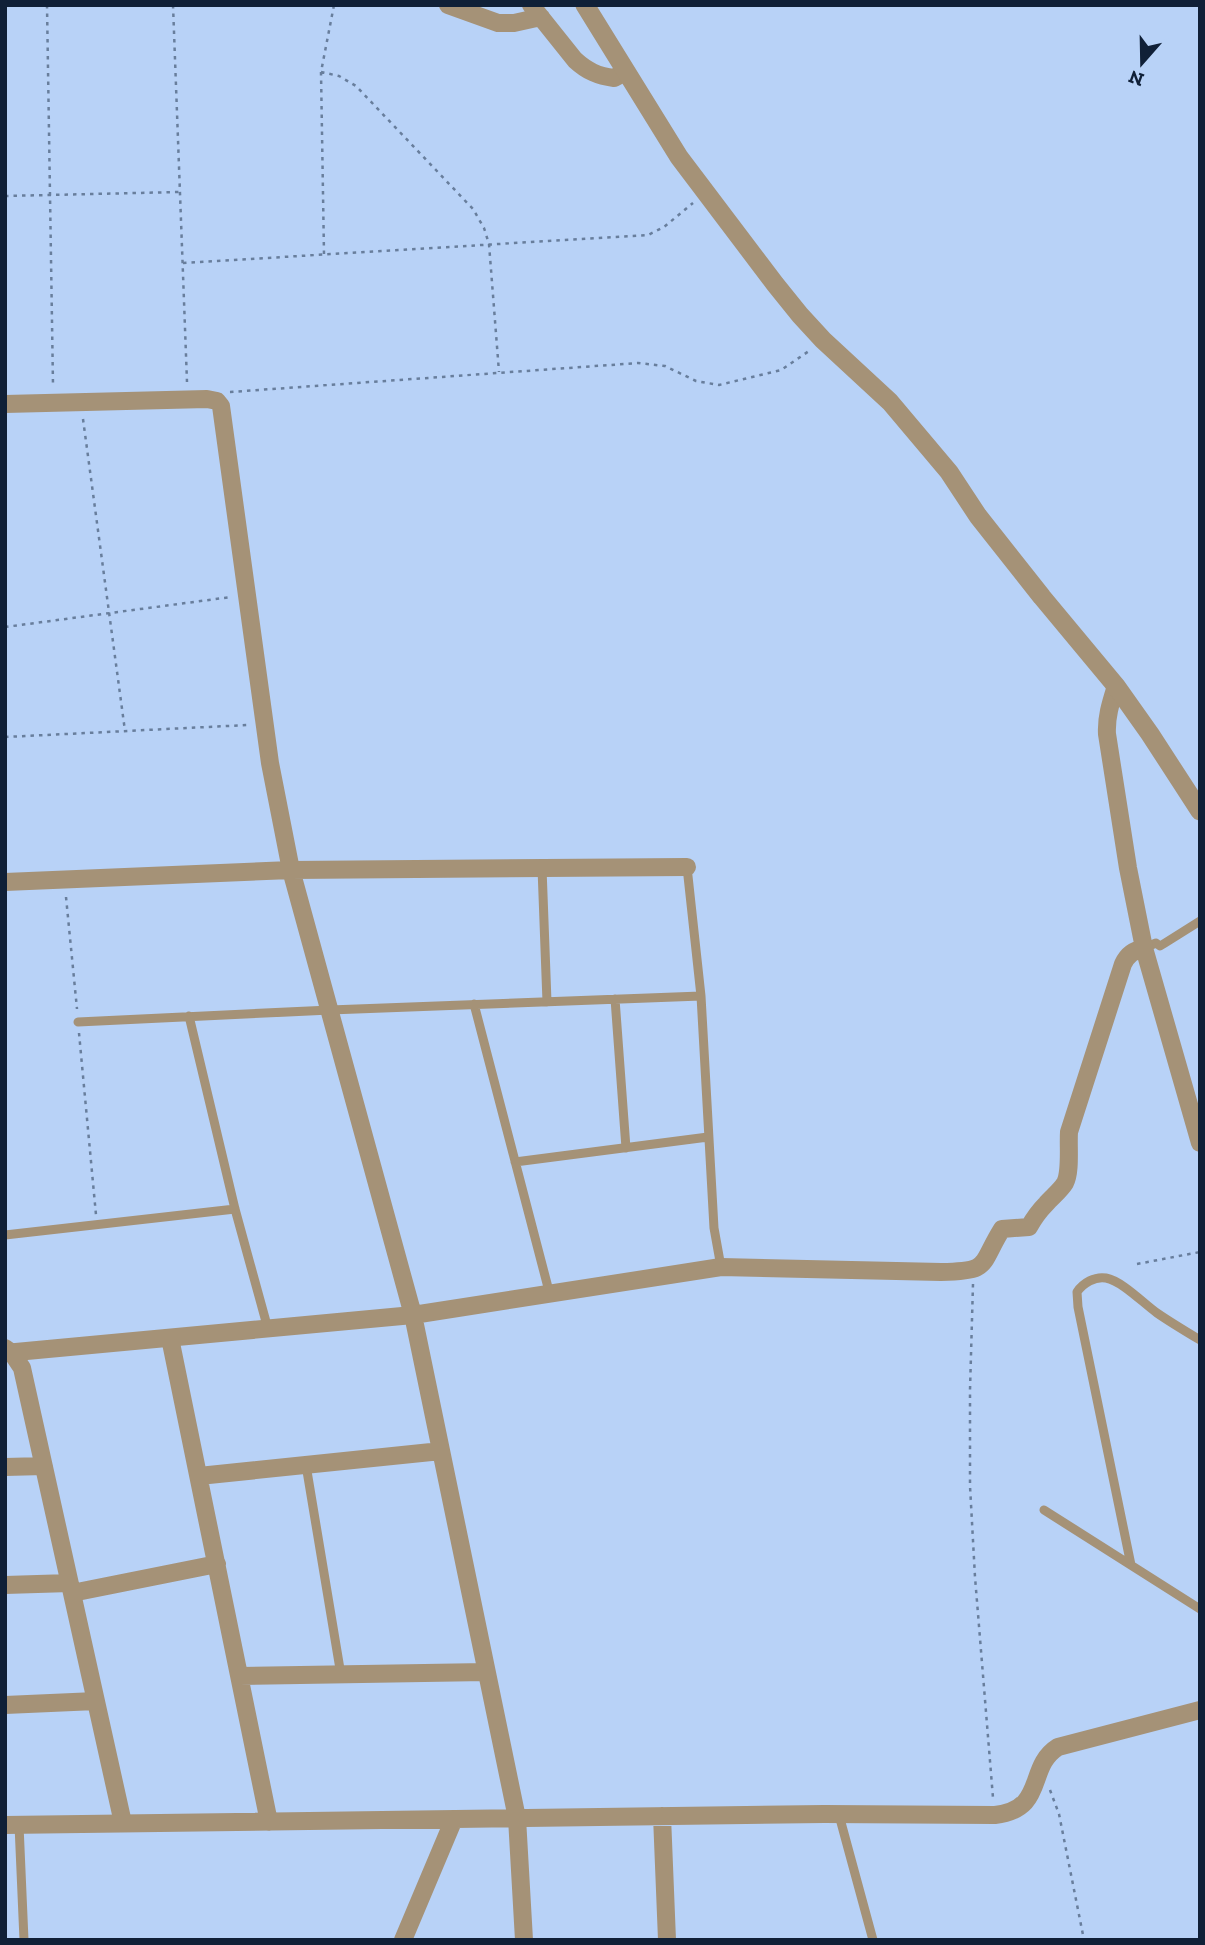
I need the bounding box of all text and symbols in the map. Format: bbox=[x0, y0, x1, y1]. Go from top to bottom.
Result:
north arrow bbox=[1107, 28, 1177, 98]
text: N bbox=[1126, 65, 1147, 92]

